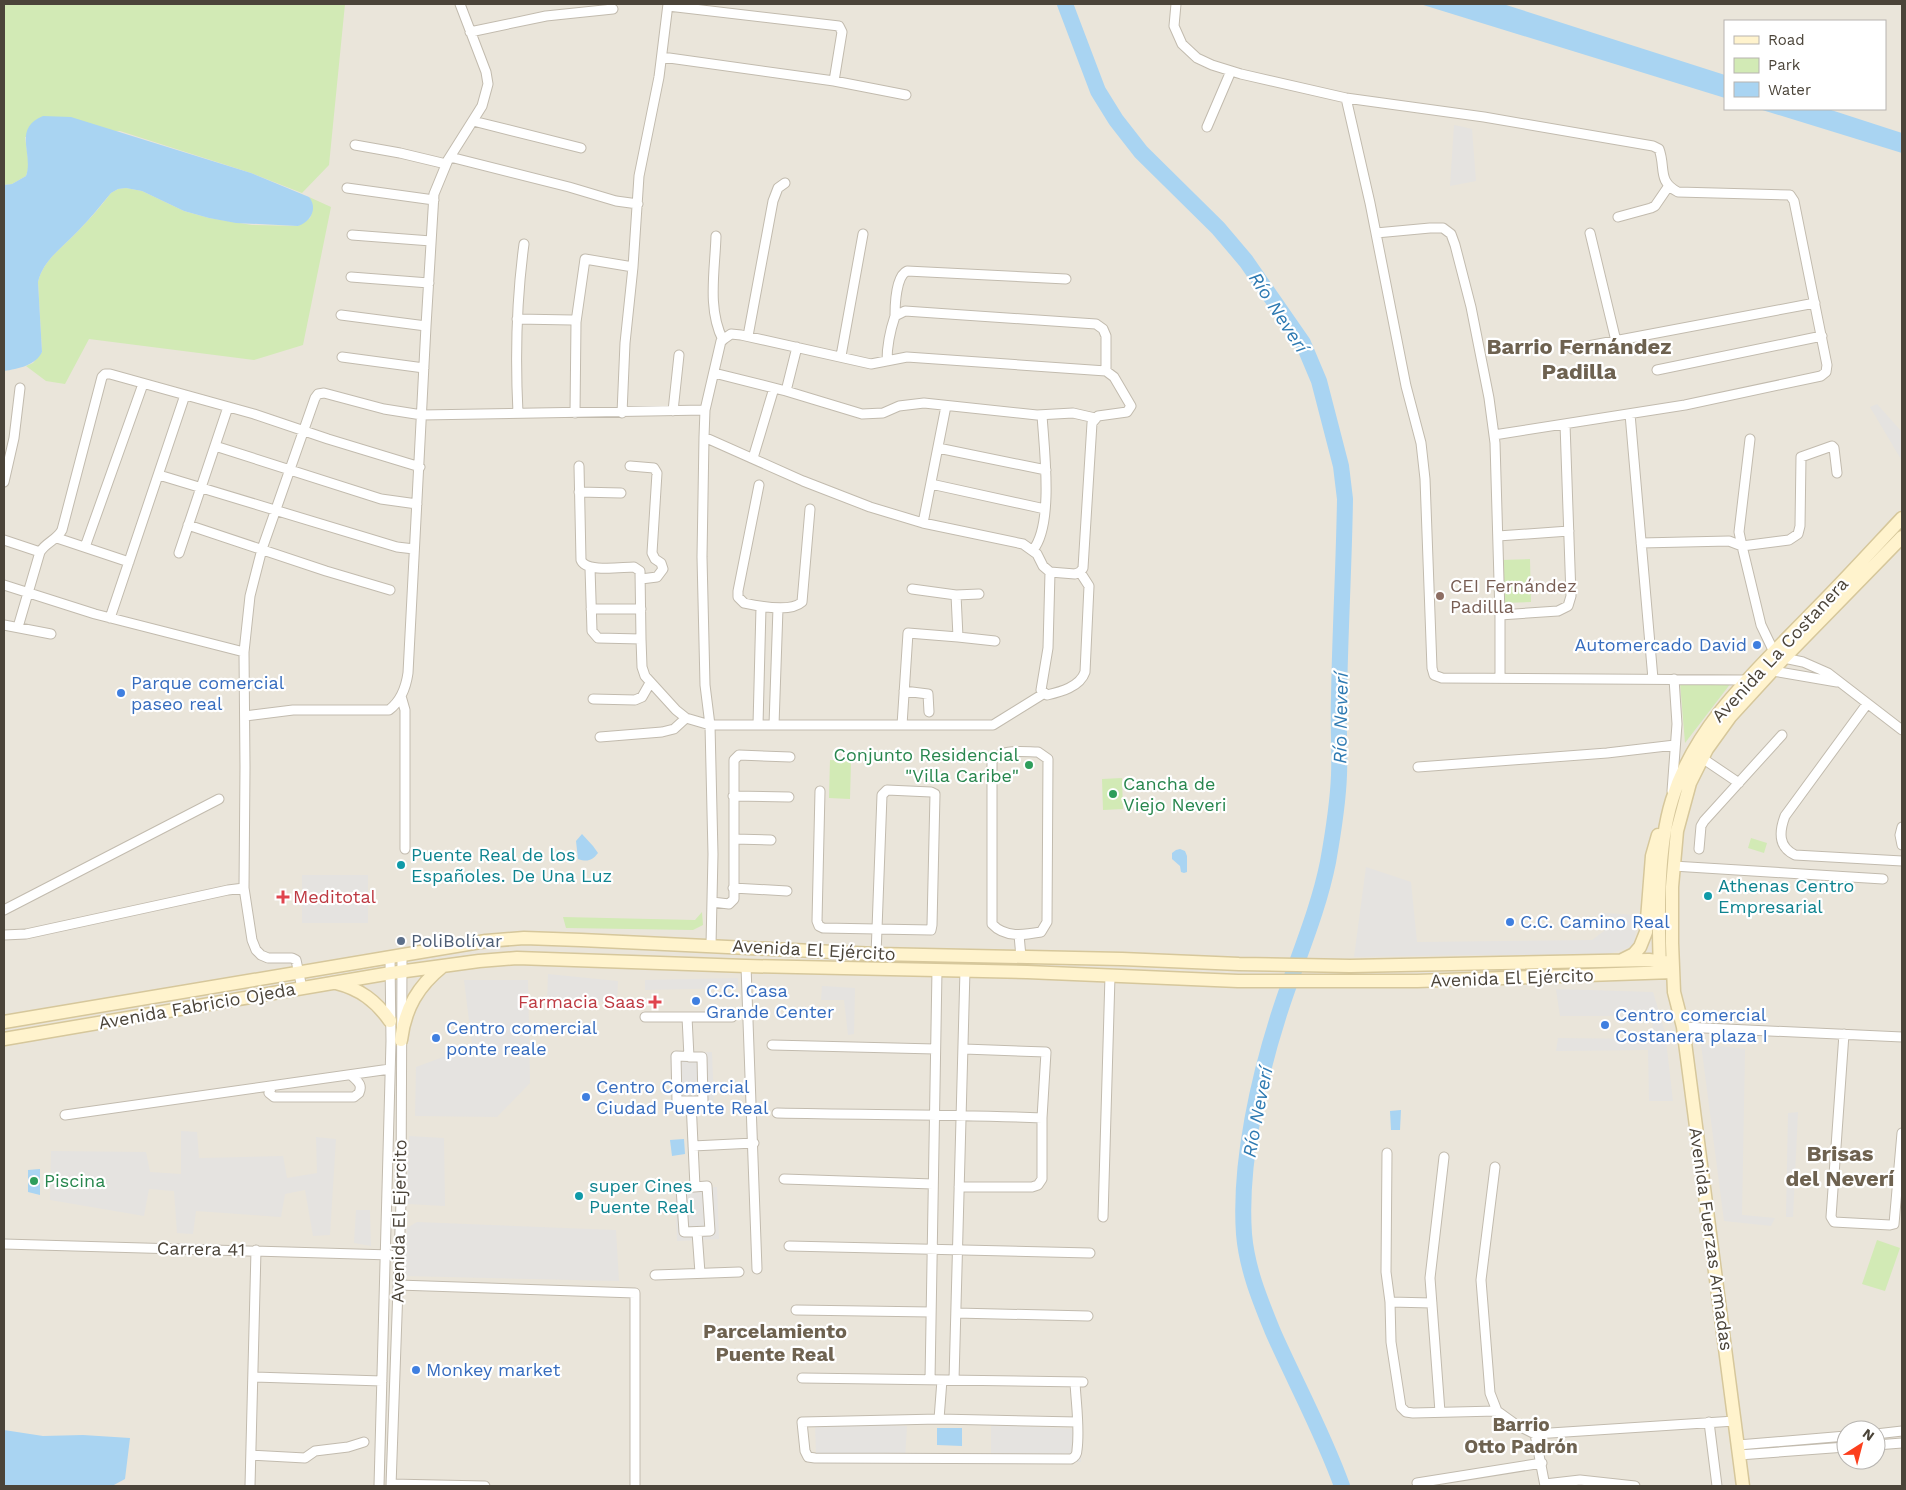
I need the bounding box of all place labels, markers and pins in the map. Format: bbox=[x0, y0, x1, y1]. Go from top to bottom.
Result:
place label: CEI Fernández Padillla bbox=[1450, 575, 1577, 617]
marker: CEI Fernández Padillla bbox=[1434, 590, 1446, 602]
place label: Automercado David bbox=[1574, 634, 1747, 655]
marker: Automercado David bbox=[1751, 639, 1763, 651]
place label: Parque comercial paseo real bbox=[131, 672, 285, 714]
marker: Parque comercial paseo real bbox=[115, 687, 127, 699]
place label: Conjunto Residencial "Villa Caribe" bbox=[834, 744, 1019, 786]
marker: Conjunto Residencial "Villa Caribe" bbox=[1023, 759, 1035, 771]
place label: Cancha de Viejo Neveri bbox=[1123, 773, 1227, 815]
marker: Cancha de Viejo Neveri bbox=[1107, 788, 1119, 800]
place label: Puente Real de los Españoles. De Una Luz bbox=[411, 844, 612, 886]
marker: Puente Real de los Españoles. De Una Luz bbox=[395, 859, 407, 871]
place label: Athenas Centro Empresarial bbox=[1718, 875, 1854, 917]
place label: Meditotal bbox=[293, 886, 377, 907]
marker: Athenas Centro Empresarial bbox=[1702, 890, 1714, 902]
marker: Meditotal bbox=[277, 891, 289, 903]
place label: C.C. Camino Real bbox=[1520, 911, 1670, 932]
marker: C.C. Camino Real bbox=[1504, 916, 1516, 928]
place label: PoliBolívar bbox=[411, 930, 502, 951]
marker: PoliBolívar bbox=[395, 935, 407, 947]
place label: C.C. Casa Grande Center bbox=[706, 980, 834, 1022]
place label: Farmacia Saas bbox=[518, 991, 645, 1012]
marker: C.C. Casa Grande Center bbox=[690, 995, 702, 1007]
marker: Farmacia Saas bbox=[649, 996, 661, 1008]
place label: Centro comercial Costanera plaza I bbox=[1615, 1004, 1768, 1046]
place label: Centro comercial ponte reale bbox=[446, 1017, 598, 1059]
marker: Centro comercial Costanera plaza I bbox=[1599, 1019, 1611, 1031]
marker: Centro comercial ponte reale bbox=[430, 1032, 442, 1044]
place label: Centro Comercial Ciudad Puente Real bbox=[596, 1076, 769, 1118]
marker: Centro Comercial Ciudad Puente Real bbox=[580, 1091, 592, 1103]
place label: Piscina bbox=[44, 1170, 105, 1191]
marker: Piscina bbox=[28, 1175, 40, 1187]
place label: super Cines Puente Real bbox=[589, 1175, 695, 1217]
marker: super Cines Puente Real bbox=[573, 1190, 585, 1202]
place label: Monkey market bbox=[426, 1359, 561, 1380]
marker: Monkey market bbox=[410, 1364, 422, 1376]

